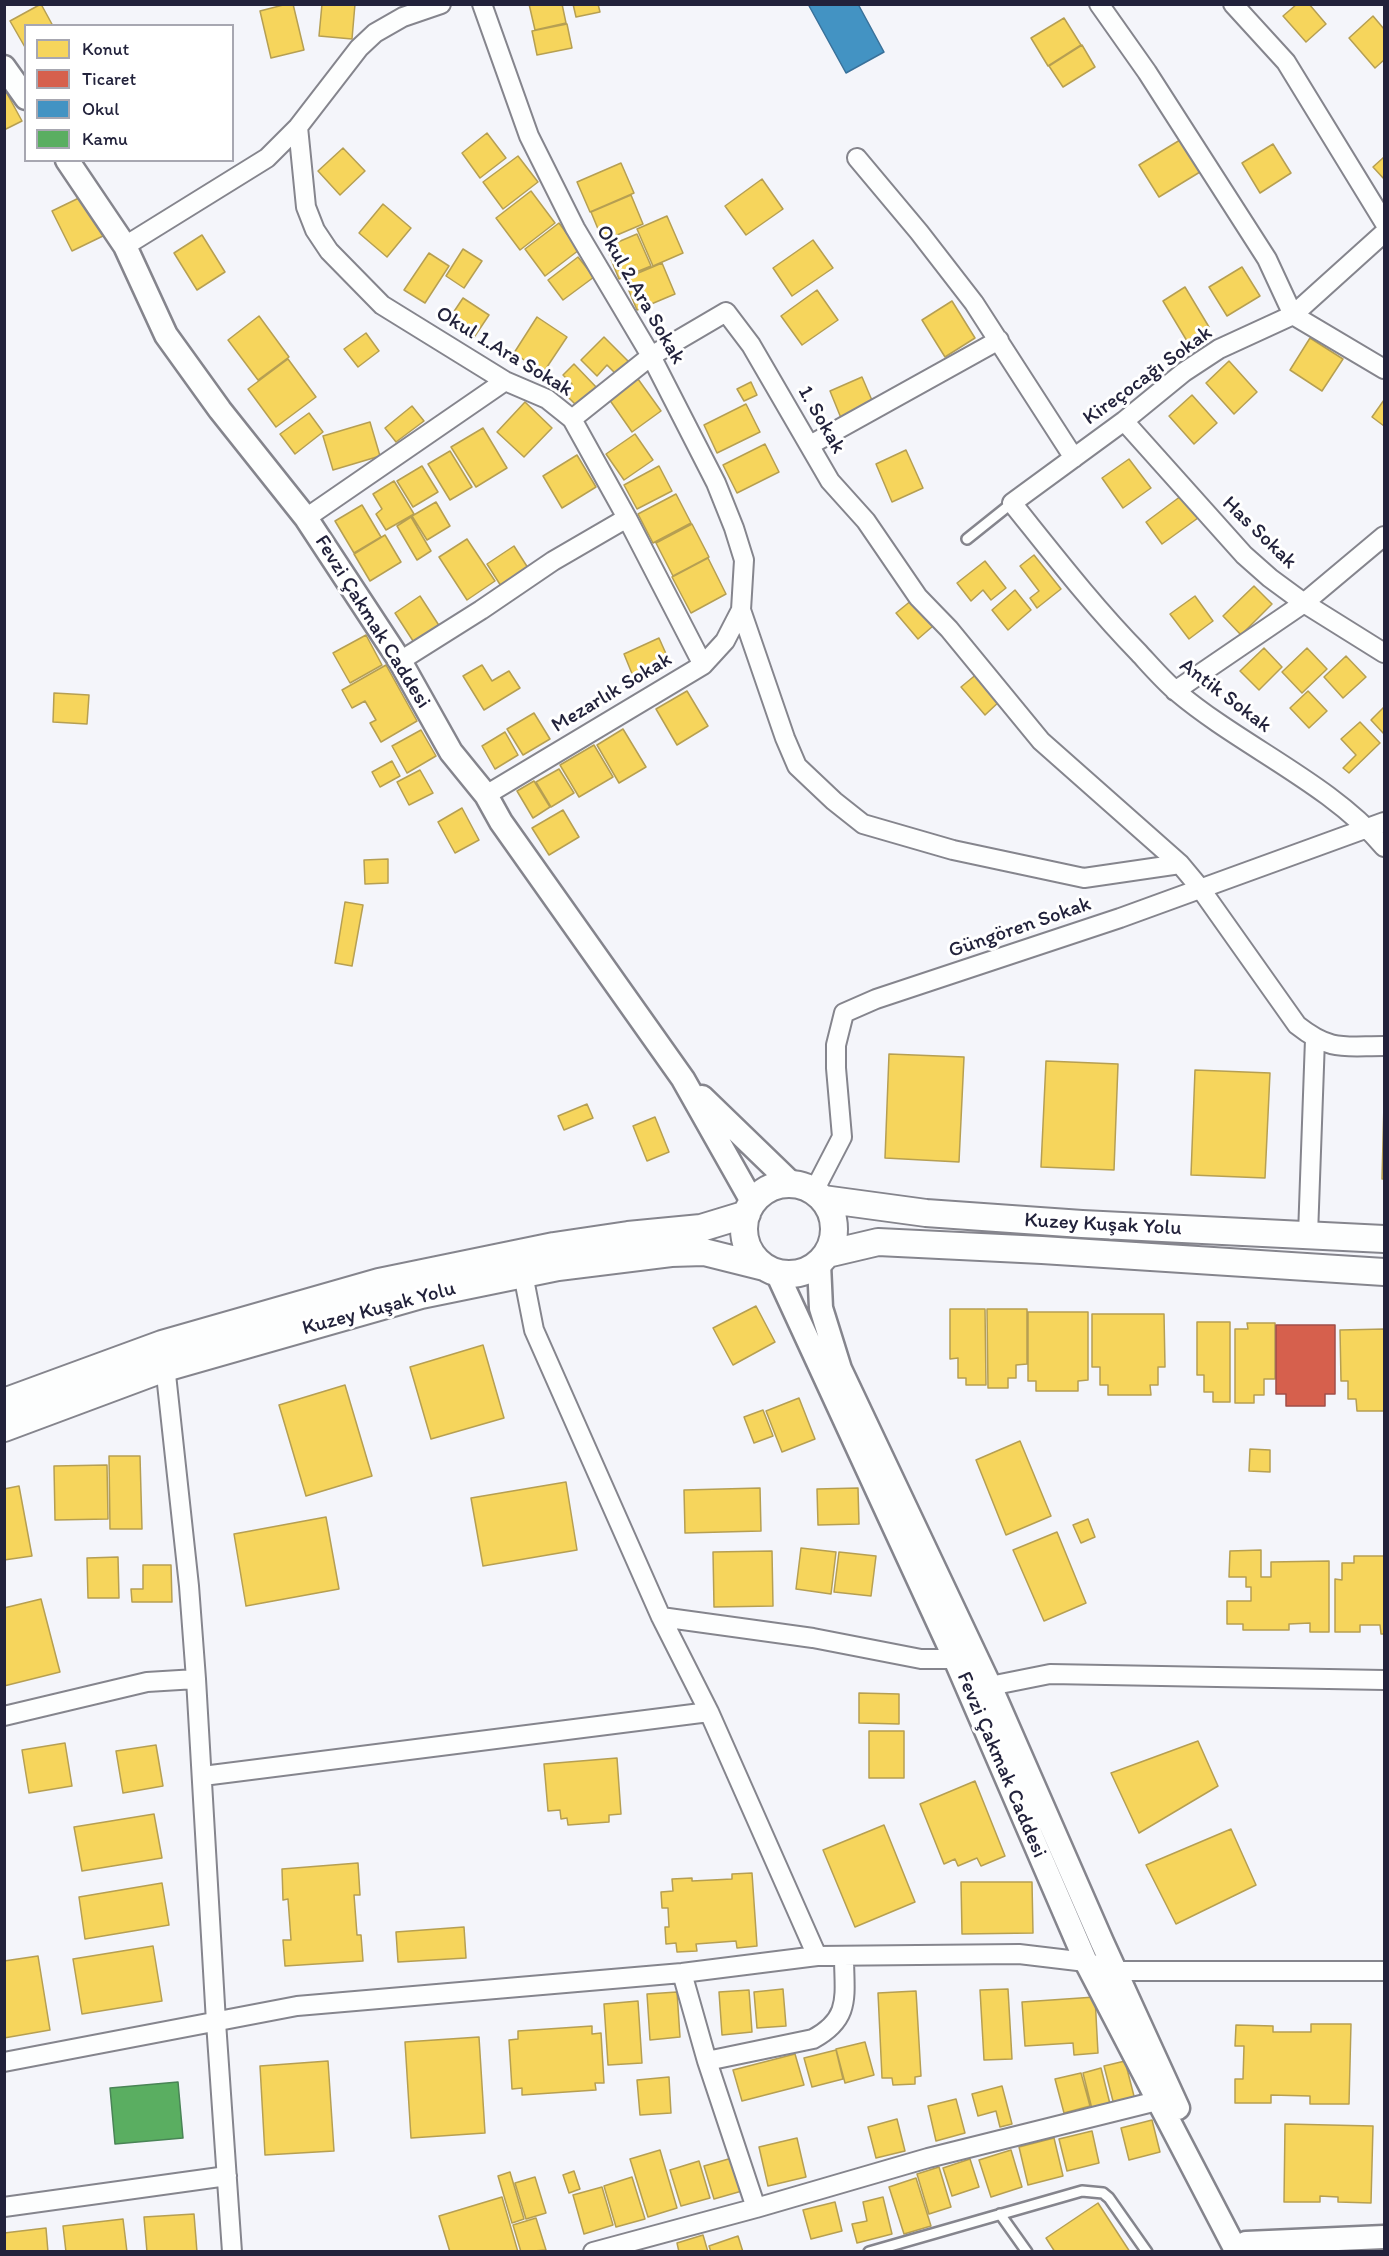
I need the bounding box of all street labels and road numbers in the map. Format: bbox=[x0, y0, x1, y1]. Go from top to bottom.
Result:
street label: Okul 2.Ara Sokak bbox=[590, 221, 690, 369]
street label: Okul 1.Ara Sokak bbox=[431, 301, 577, 403]
street label: Kireçocağı Sokak bbox=[1079, 321, 1217, 431]
street label: 1. Sokak bbox=[792, 382, 850, 458]
street label: Has Sokak bbox=[1216, 491, 1302, 575]
street label: Fevzi Çakmak Caddesi bbox=[308, 531, 436, 713]
street label: Mezarlık Sokak bbox=[547, 647, 677, 739]
street label: Antik Sokak bbox=[1174, 653, 1276, 739]
street label: Güngören Sokak bbox=[946, 892, 1094, 964]
street label: Kuzey Kuşak Yolu bbox=[1024, 1208, 1182, 1242]
street label: Kuzey Kuşak Yolu bbox=[300, 1276, 458, 1342]
street label: Fevzi Çakmak Caddesi bbox=[950, 1668, 1052, 1862]

